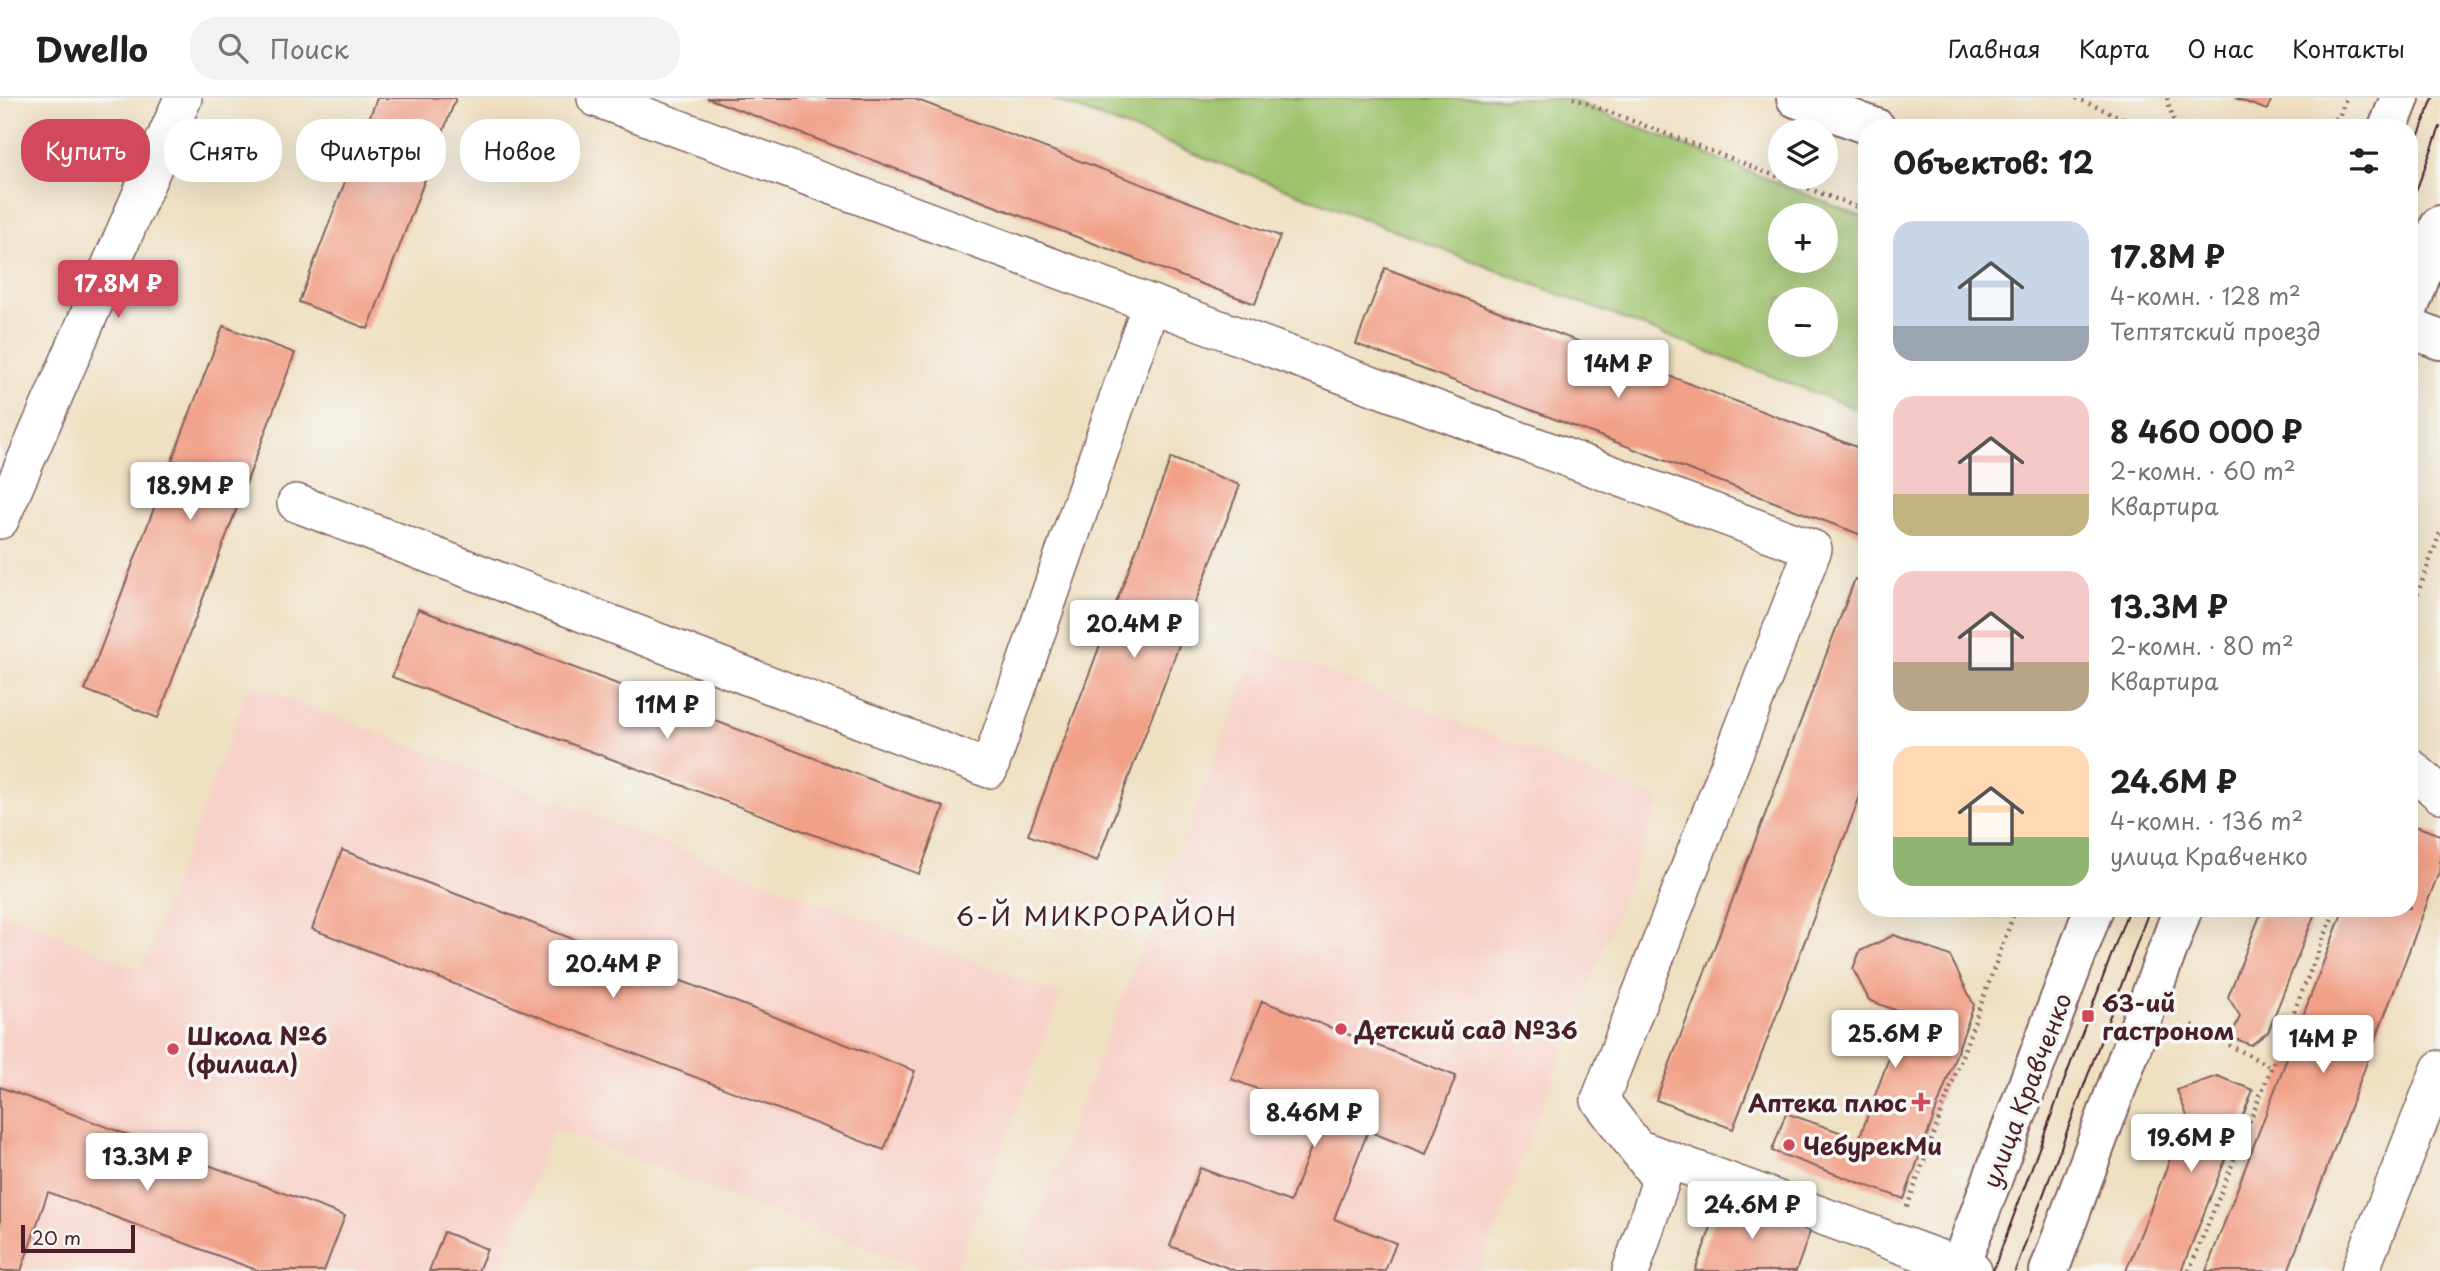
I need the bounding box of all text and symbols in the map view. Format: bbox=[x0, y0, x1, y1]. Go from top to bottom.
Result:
search box bbox=[190, 17, 680, 80]
text: Dwello bbox=[35, 23, 148, 73]
icon: search bbox=[214, 29, 252, 67]
text: Поиск bbox=[270, 29, 349, 68]
text: Главная bbox=[1948, 30, 2041, 66]
text: Карта bbox=[2079, 30, 2149, 66]
text: О нас bbox=[2187, 30, 2254, 66]
text: Контакты bbox=[2292, 30, 2405, 66]
chip: Купить bbox=[21, 119, 150, 182]
chip: Снять bbox=[164, 119, 282, 182]
chip: Фильтры bbox=[296, 119, 446, 182]
chip: Новое bbox=[460, 119, 580, 182]
map controls bbox=[1768, 119, 1838, 357]
button: layers bbox=[1768, 119, 1838, 189]
text: Объектов: 12 bbox=[1893, 139, 2094, 184]
icon: filters bbox=[2345, 142, 2383, 180]
button: + bbox=[1768, 203, 1838, 273]
text: 17.8M ₽ bbox=[2110, 233, 2225, 278]
icon: home bbox=[1949, 249, 2033, 333]
pin: 17.8M ₽ bbox=[53, 260, 183, 320]
text: 17.8M ₽ bbox=[74, 265, 162, 300]
text: 4-комн. · 128 m² bbox=[2110, 278, 2301, 313]
button: − bbox=[1768, 287, 1838, 357]
text: Тептятский проезд bbox=[2110, 313, 2321, 348]
pin: 14M ₽ bbox=[1569, 341, 1667, 400]
text: 14M ₽ bbox=[1584, 345, 1652, 380]
text: 8 460 000 ₽ bbox=[2110, 408, 2302, 453]
icon: home bbox=[1949, 424, 2033, 508]
text: 2-комн. · 60 m² bbox=[2110, 453, 2296, 488]
pin: 18.9M ₽ bbox=[125, 462, 255, 522]
text: 18.9M ₽ bbox=[146, 467, 234, 502]
text: Квартира bbox=[2110, 488, 2218, 523]
text: 13.3M ₽ bbox=[2110, 583, 2228, 628]
icon: home bbox=[1949, 599, 2033, 683]
pin: 20.4M ₽ bbox=[1069, 601, 1199, 660]
text: 20.4M ₽ bbox=[1086, 605, 1182, 640]
text: 2-комн. · 80 m² bbox=[2110, 628, 2294, 663]
text: Квартира bbox=[2110, 663, 2218, 698]
pin: 11M ₽ bbox=[618, 682, 716, 741]
text: 11M ₽ bbox=[635, 686, 699, 721]
text: 24.6M ₽ bbox=[2110, 758, 2237, 803]
icon: home bbox=[1949, 774, 2033, 858]
text: 4-комн. · 136 m² bbox=[2110, 803, 2303, 838]
text: улица Кравченко bbox=[2110, 838, 2308, 873]
district label: 6-Й МИКРОРАЙОН bbox=[956, 896, 1238, 935]
pin: 20.4M ₽ bbox=[548, 940, 678, 1000]
text: 20.4M ₽ bbox=[565, 945, 661, 980]
place label: 63-ий гастроном bbox=[2102, 984, 2234, 1048]
street label: улица Кравченко bbox=[1972, 987, 2080, 1193]
marker: 63-ий гастроном bbox=[2080, 1008, 2096, 1024]
pin: 25.6M ₽ bbox=[1830, 1010, 1960, 1070]
place label: Детский сад №36 bbox=[1354, 1011, 1578, 1047]
text: 25.6M ₽ bbox=[1848, 1015, 1942, 1050]
pin: 14M ₽ bbox=[2274, 1016, 2372, 1075]
place label: Школа №6 (филиал) bbox=[187, 1017, 328, 1081]
text: 14M ₽ bbox=[2289, 1020, 2357, 1055]
marker: Детский сад №36 bbox=[1333, 1021, 1349, 1037]
marker: Школа №6 (филиал) bbox=[165, 1041, 181, 1057]
place label: Аптека плюс bbox=[1748, 1084, 1907, 1120]
pin: 8.46M ₽ bbox=[1249, 1090, 1379, 1149]
text: 8.46M ₽ bbox=[1266, 1094, 1362, 1129]
marker: Аптека плюс bbox=[1913, 1094, 1929, 1110]
pin: 19.6M ₽ bbox=[2126, 1114, 2256, 1174]
text: 19.6M ₽ bbox=[2147, 1119, 2235, 1154]
place label: ЧебурекМи bbox=[1803, 1127, 1942, 1163]
pin: 13.3M ₽ bbox=[82, 1134, 212, 1193]
marker: ЧебурекМи bbox=[1781, 1137, 1797, 1153]
text: 13.3M ₽ bbox=[102, 1138, 192, 1173]
pin: 24.6M ₽ bbox=[1687, 1182, 1817, 1241]
text: 24.6M ₽ bbox=[1703, 1186, 1801, 1221]
scale bar bbox=[21, 1222, 135, 1254]
text: 20 m bbox=[32, 1223, 81, 1251]

